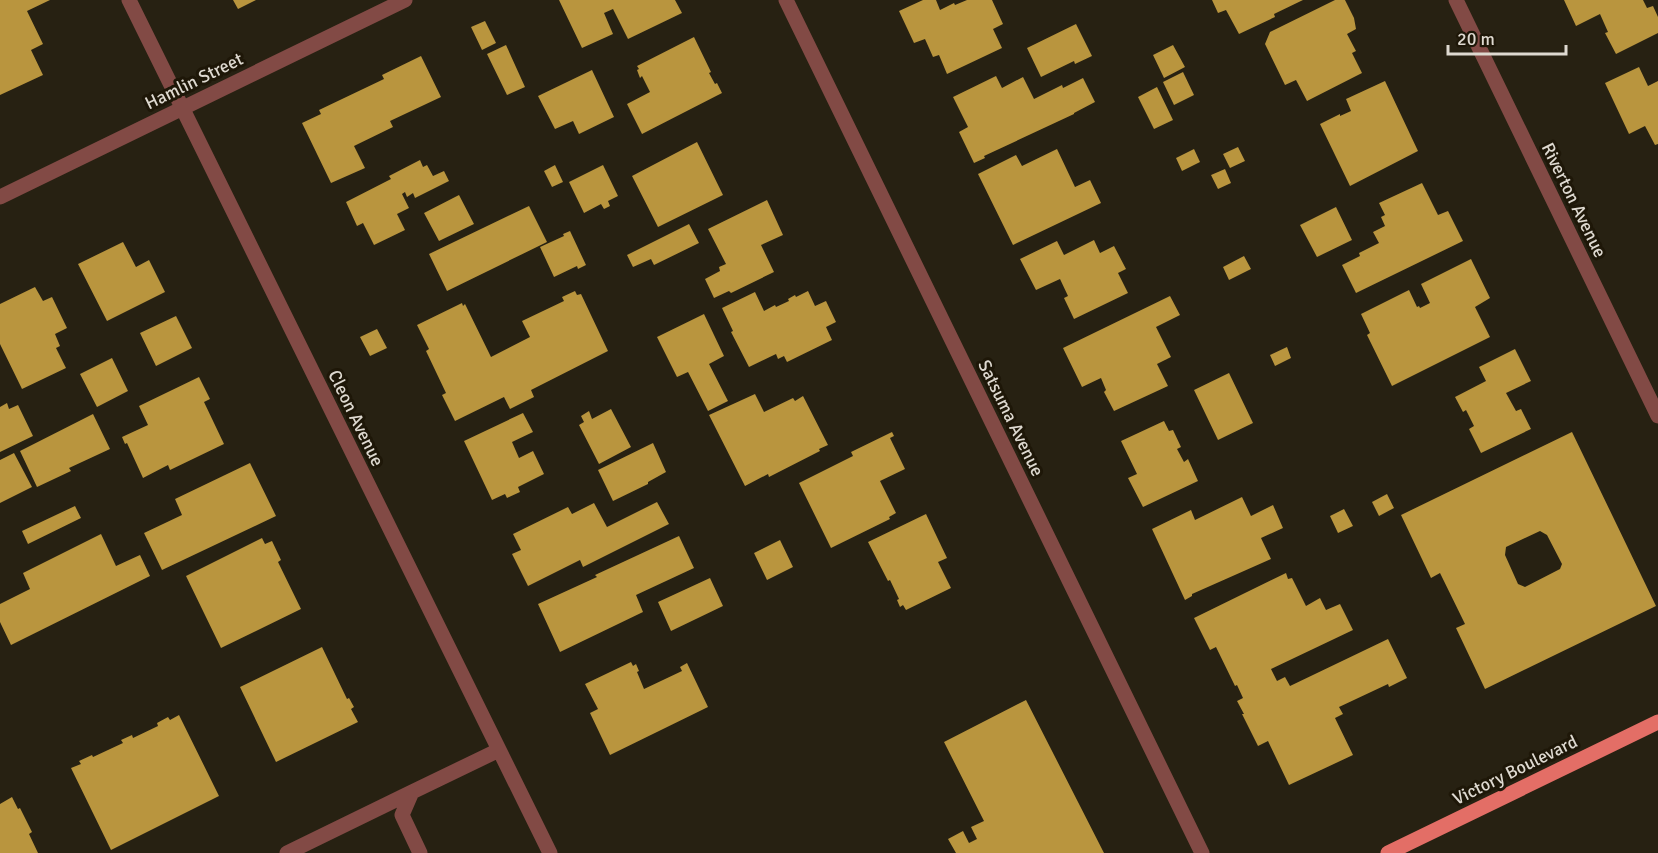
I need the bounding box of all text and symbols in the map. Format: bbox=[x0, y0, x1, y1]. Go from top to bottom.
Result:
scale bar bbox=[1448, 18, 1566, 56]
text: 20 m bbox=[1457, 28, 1495, 50]
street label: Hamlin Street bbox=[141, 48, 247, 114]
street label: Riverton Avenue bbox=[1537, 139, 1611, 261]
street label: Satsuma Avenue bbox=[973, 356, 1049, 480]
street label: Cleon Avenue bbox=[323, 366, 389, 470]
street label: Victory Boulevard bbox=[1449, 730, 1581, 810]

